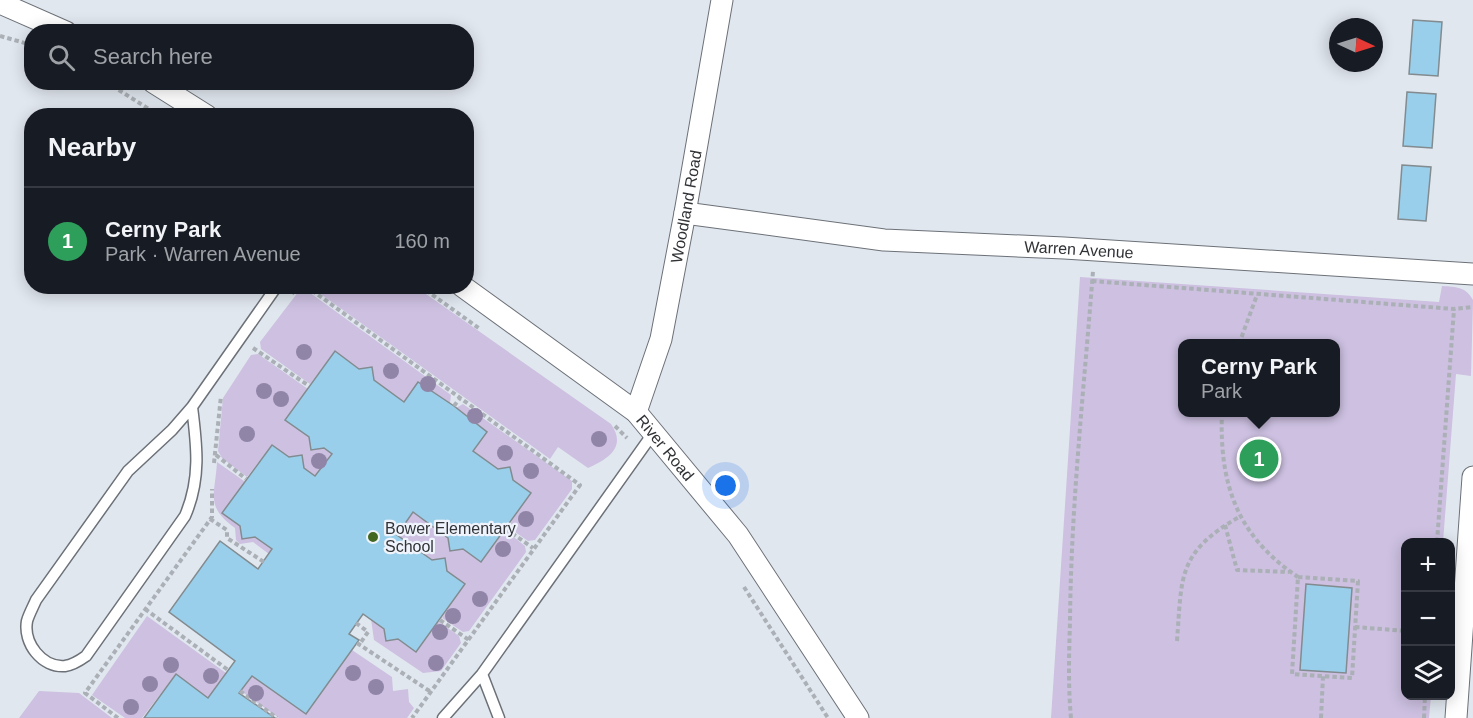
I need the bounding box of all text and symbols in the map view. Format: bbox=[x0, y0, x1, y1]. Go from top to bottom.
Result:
north arrow bbox=[1329, 18, 1383, 72]
search box bbox=[24, 24, 474, 90]
icon: search bbox=[45, 41, 78, 74]
text: Search here bbox=[93, 44, 213, 69]
text: Nearby bbox=[48, 132, 136, 162]
street label: Woodland Road bbox=[668, 149, 705, 264]
text: Cerny Park bbox=[105, 217, 221, 242]
text: 1 bbox=[62, 230, 73, 252]
text: 160 m bbox=[394, 230, 450, 252]
street label: Warren Avenue bbox=[1024, 238, 1134, 261]
text: Park · Warren Avenue bbox=[105, 243, 301, 265]
popup bbox=[1178, 339, 1340, 417]
text: Cerny Park bbox=[1201, 354, 1317, 379]
text: Park bbox=[1201, 380, 1242, 402]
street label: River Road bbox=[633, 412, 697, 484]
pin: 1 bbox=[1240, 436, 1278, 482]
your location bbox=[711, 471, 740, 500]
place label: Bower Elementary School bbox=[385, 520, 516, 555]
marker: Bower Elementary School bbox=[366, 530, 380, 544]
map controls bbox=[1401, 538, 1455, 700]
button: + bbox=[1401, 538, 1455, 592]
button: − bbox=[1401, 592, 1455, 646]
button: layers bbox=[1401, 646, 1455, 700]

